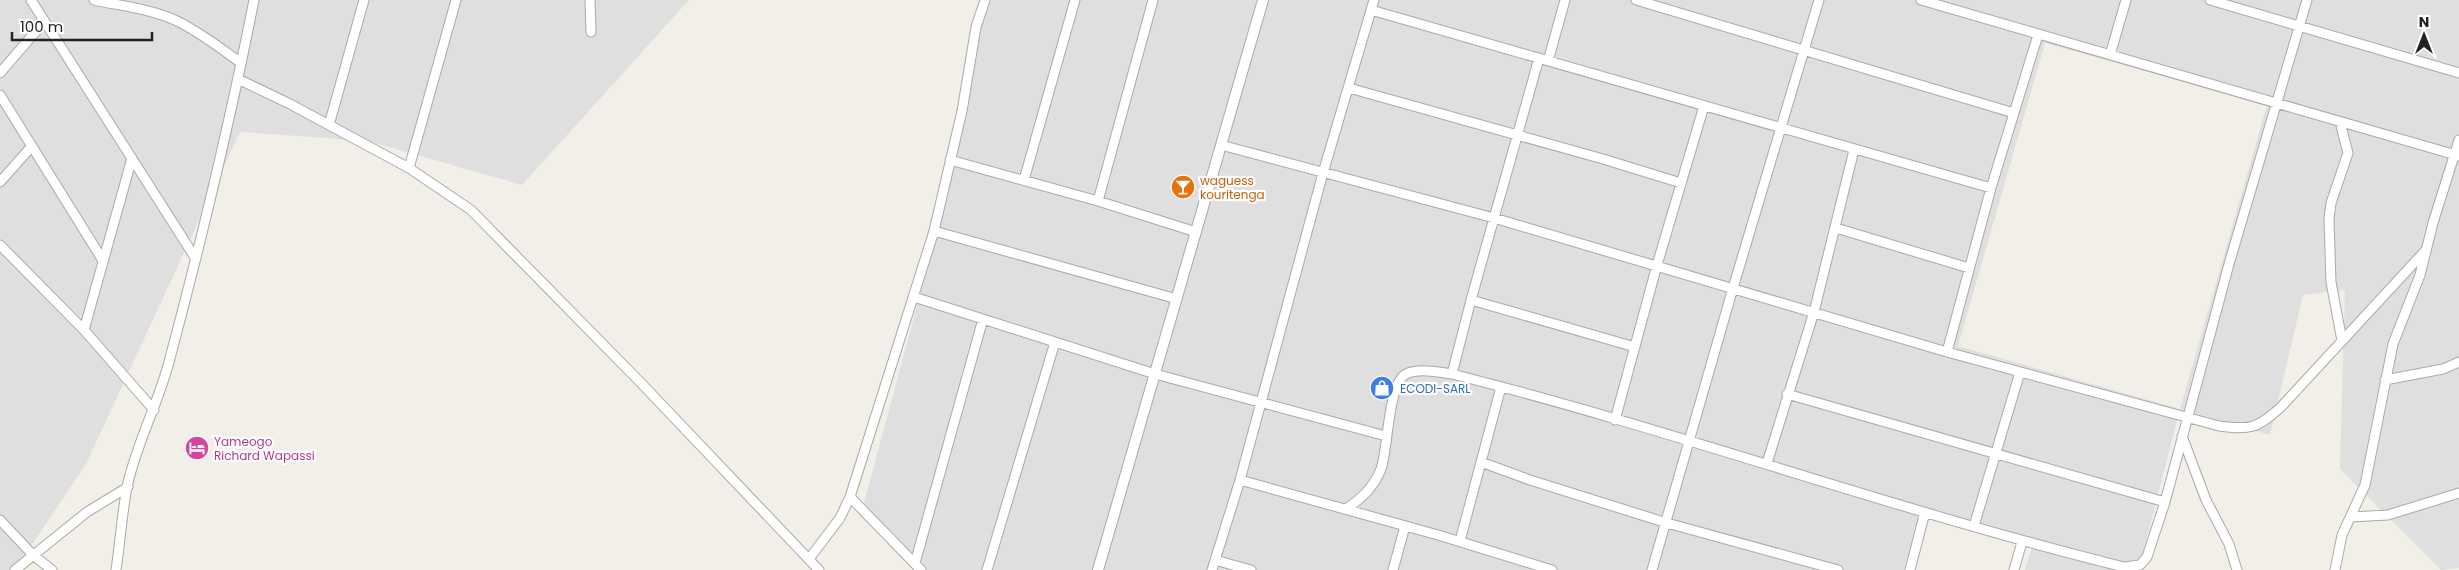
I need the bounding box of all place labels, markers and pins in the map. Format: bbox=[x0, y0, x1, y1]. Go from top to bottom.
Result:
place label: waguess kouritenga bbox=[1200, 172, 1265, 203]
bar icon: waguess kouritenga bbox=[1170, 174, 1196, 200]
shop icon: ECODI-SARL bbox=[1369, 375, 1395, 401]
place label: ECODI-SARL bbox=[1400, 380, 1471, 397]
place label: Yameogo Richard Wapassi bbox=[214, 433, 315, 464]
hotel icon: Yameogo Richard Wapassi bbox=[184, 435, 210, 461]

